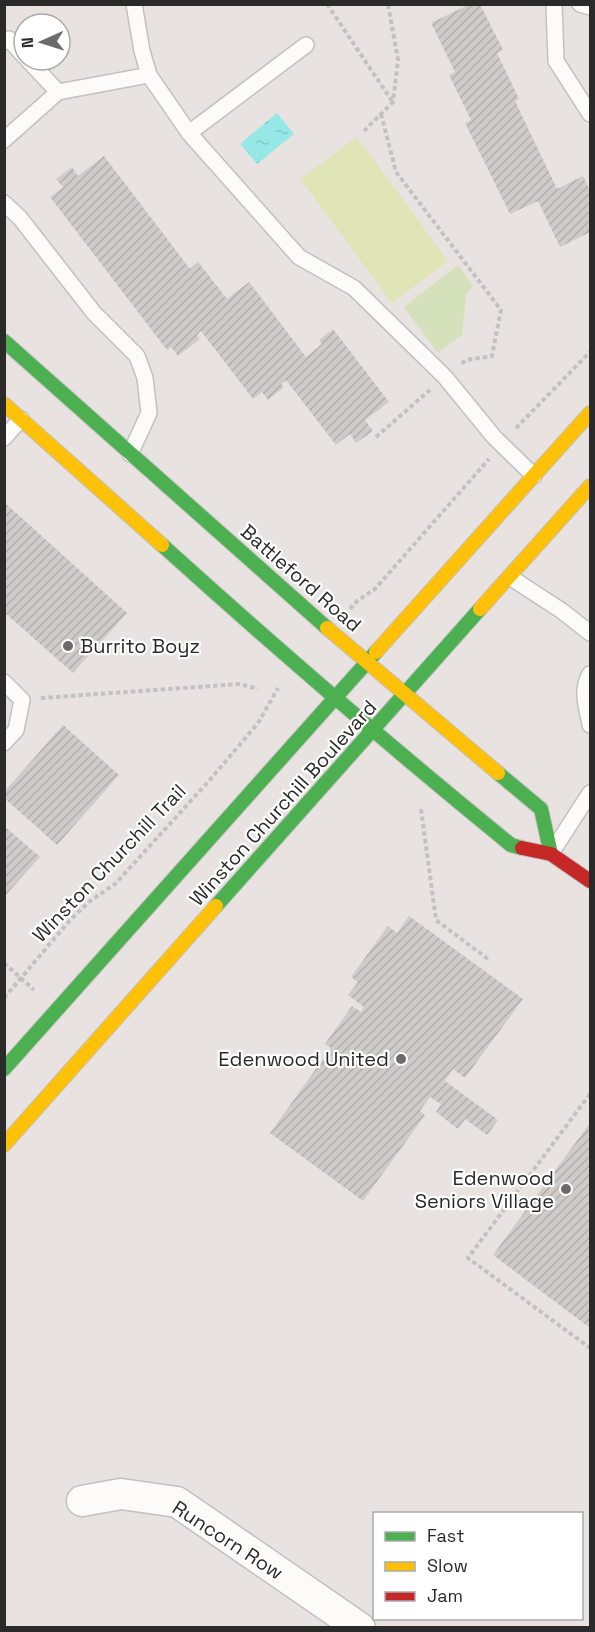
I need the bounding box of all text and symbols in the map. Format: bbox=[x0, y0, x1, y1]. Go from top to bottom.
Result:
north arrow bbox=[12, 12, 72, 72]
text: N bbox=[17, 37, 38, 49]
street label: Battleford Road bbox=[235, 518, 367, 638]
place label: Burrito Boyz bbox=[80, 633, 200, 659]
marker: Burrito Boyz bbox=[61, 639, 75, 653]
street label: Winston Churchill Boulevard bbox=[184, 695, 382, 911]
street label: Winston Churchill Trail bbox=[27, 778, 191, 948]
place label: Edenwood United bbox=[218, 1046, 389, 1072]
marker: Edenwood United bbox=[394, 1052, 408, 1066]
place label: Edenwood Seniors Village bbox=[415, 1165, 554, 1214]
marker: Edenwood Seniors Village bbox=[559, 1182, 573, 1196]
street label: Runcorn Row bbox=[168, 1494, 288, 1586]
legend bbox=[373, 1512, 583, 1620]
text: Fast bbox=[427, 1524, 464, 1547]
text: Slow bbox=[427, 1554, 468, 1577]
text: Jam bbox=[427, 1584, 463, 1607]

